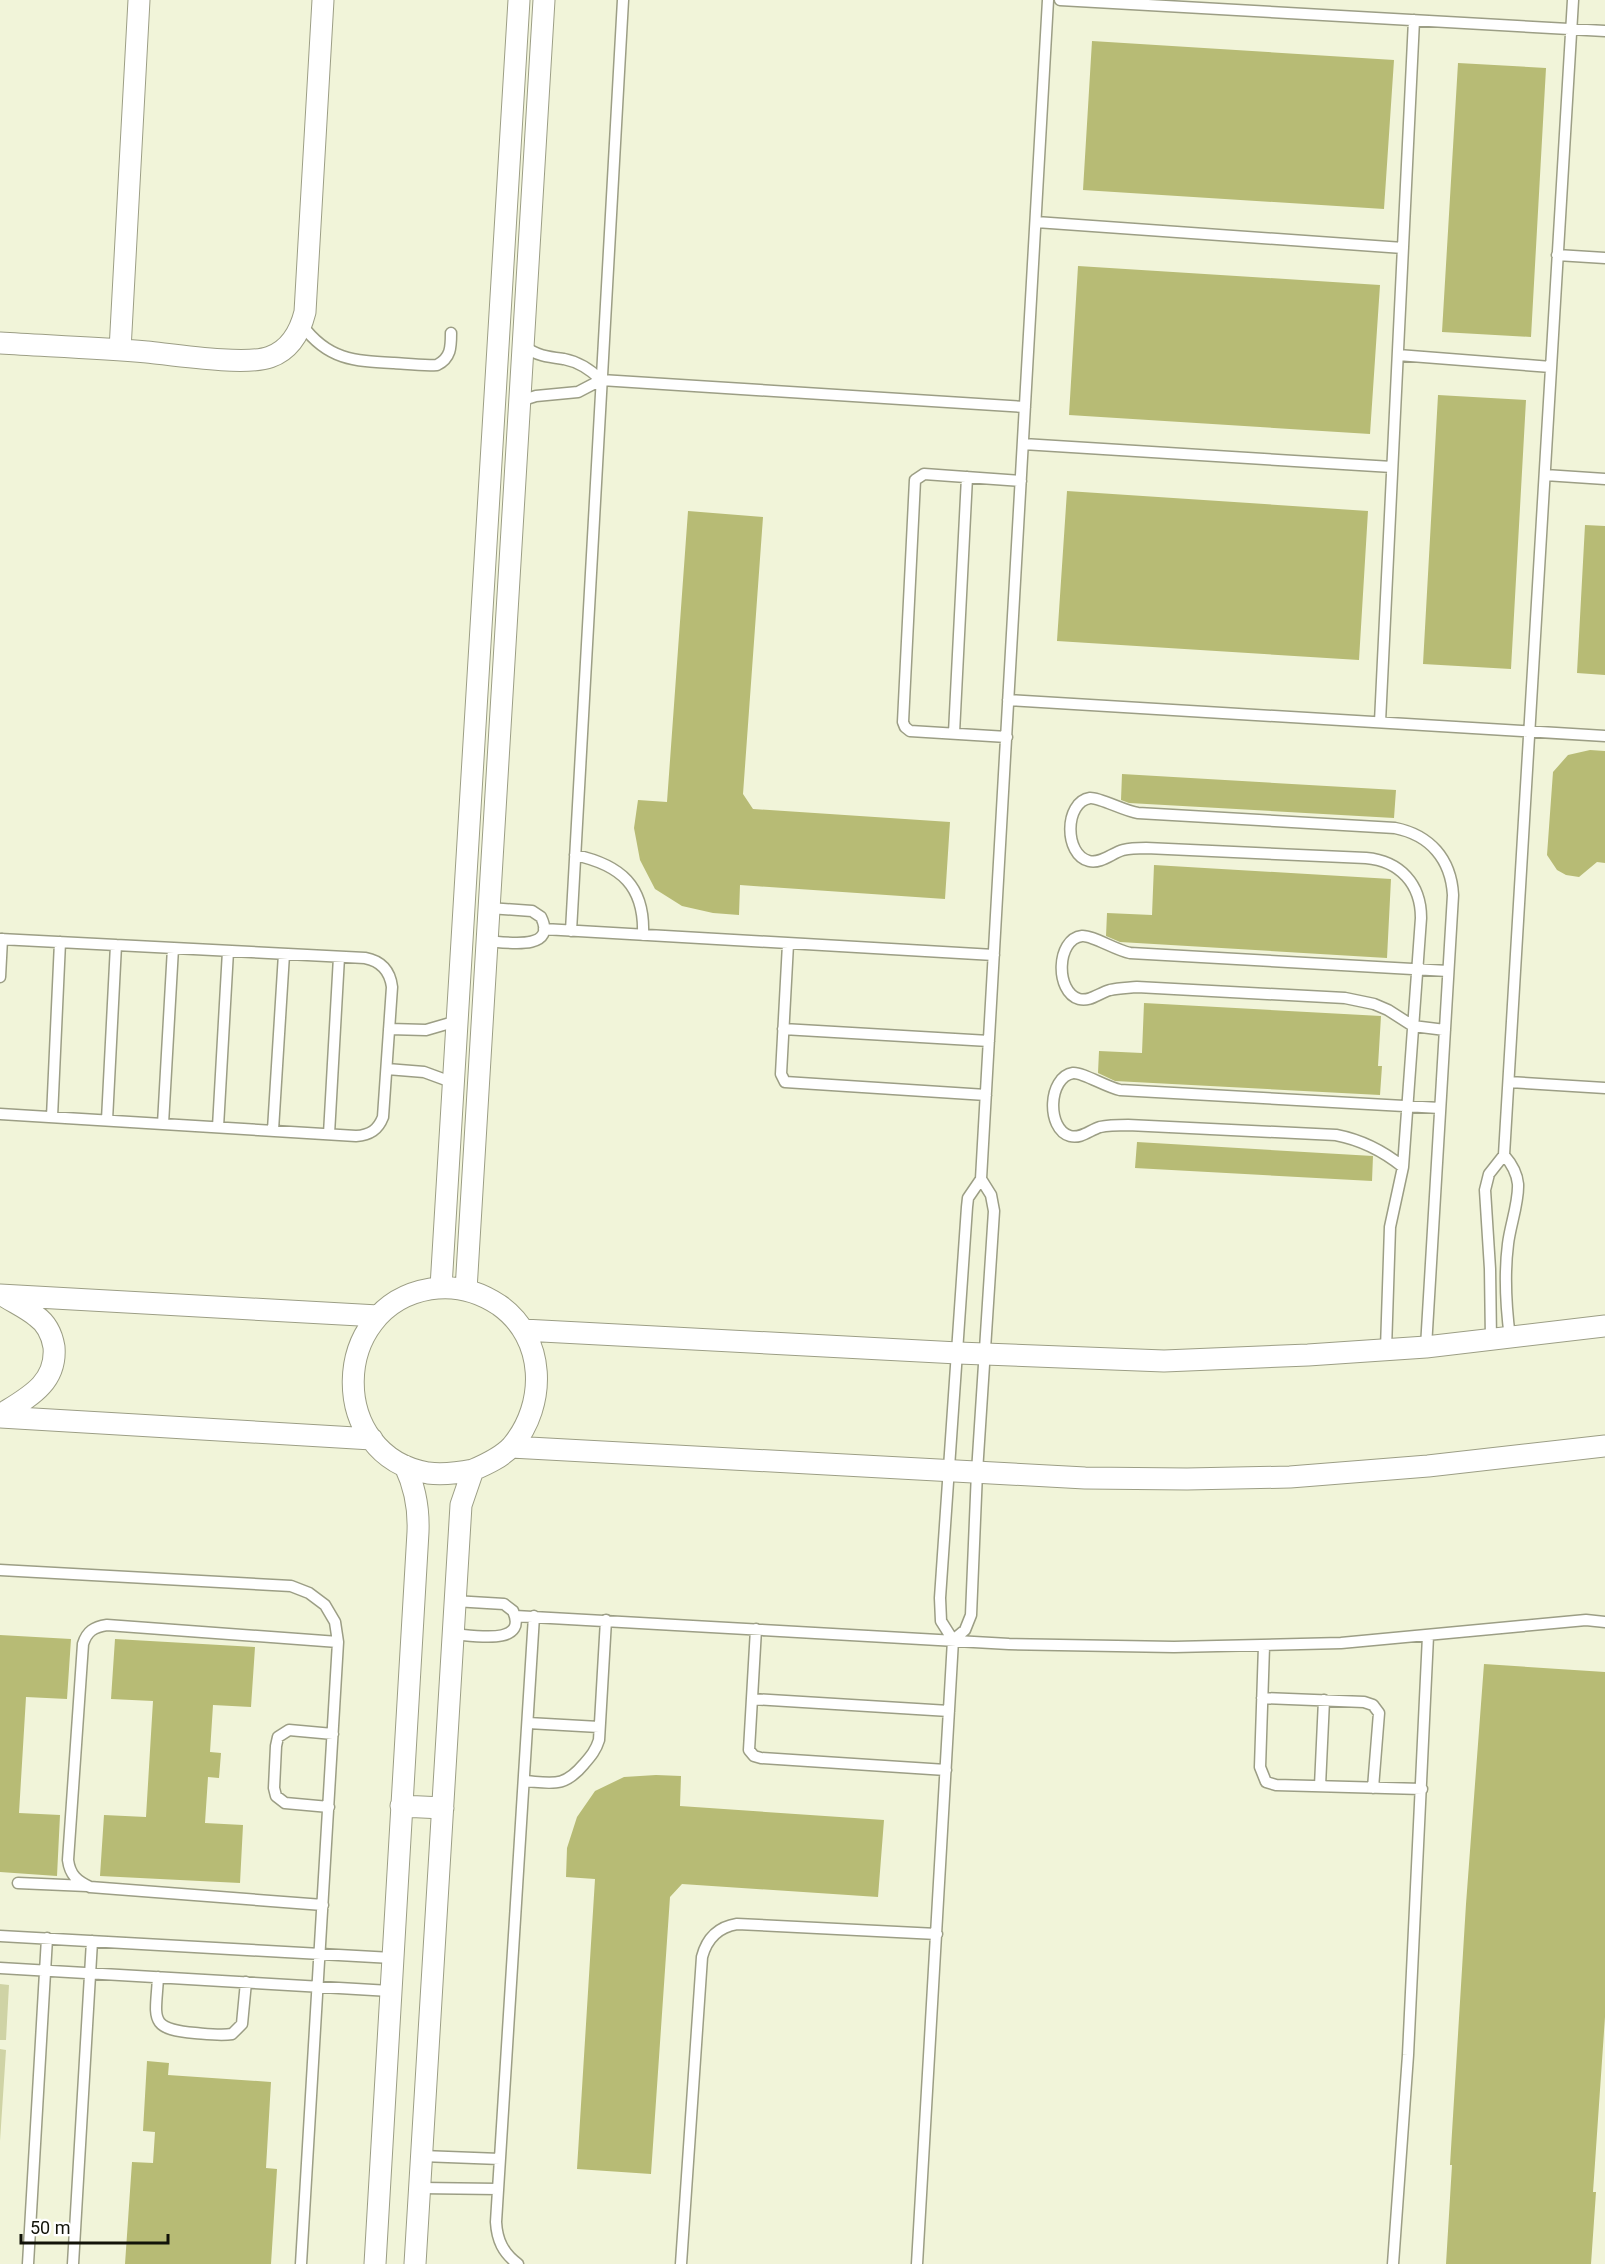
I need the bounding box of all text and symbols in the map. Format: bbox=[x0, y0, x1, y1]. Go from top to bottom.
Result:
scale bar bbox=[21, 2207, 168, 2245]
text: 50 m bbox=[30, 2217, 70, 2238]

